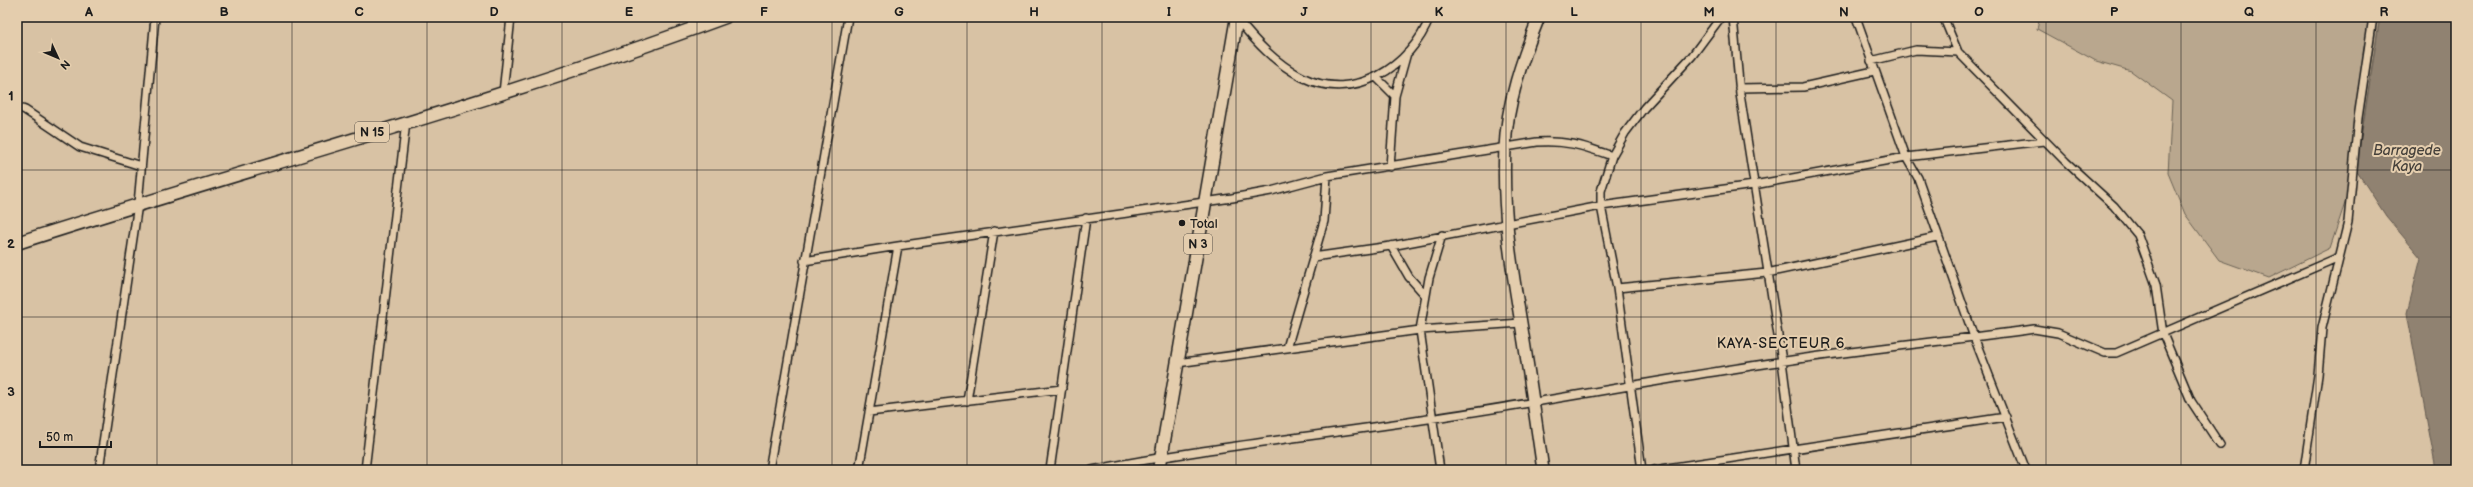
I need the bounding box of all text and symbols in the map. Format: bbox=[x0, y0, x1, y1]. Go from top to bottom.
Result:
text: A bbox=[84, 4, 93, 20]
text: B bbox=[219, 4, 229, 20]
text: C bbox=[354, 4, 364, 20]
text: D bbox=[489, 4, 499, 20]
text: E bbox=[625, 4, 634, 20]
text: F bbox=[760, 4, 768, 20]
text: G bbox=[894, 4, 904, 20]
text: H bbox=[1029, 4, 1039, 20]
text: I bbox=[1167, 4, 1171, 20]
text: J bbox=[1300, 4, 1308, 20]
text: K bbox=[1435, 4, 1444, 20]
text: L bbox=[1570, 4, 1578, 20]
text: M bbox=[1703, 4, 1715, 20]
text: N bbox=[1839, 4, 1849, 20]
text: O bbox=[1974, 4, 1984, 20]
text: P bbox=[2110, 4, 2119, 20]
text: Q bbox=[2244, 4, 2254, 20]
text: R bbox=[2380, 4, 2389, 20]
north arrow bbox=[38, 38, 78, 78]
text: N bbox=[57, 57, 72, 72]
text: 1 bbox=[8, 88, 14, 104]
road number: N 15 bbox=[355, 122, 389, 142]
water label: Barragede Kaya bbox=[2373, 142, 2441, 175]
place label: Total bbox=[1190, 216, 1218, 232]
marker: Total bbox=[1177, 218, 1187, 228]
road number: N 3 bbox=[1184, 234, 1212, 254]
text: 2 bbox=[7, 236, 15, 252]
district label: KAYA-SECTEUR 6 bbox=[1717, 335, 1845, 352]
text: 3 bbox=[7, 384, 15, 400]
scale bar bbox=[40, 423, 111, 449]
text: 50 m bbox=[46, 430, 73, 445]

